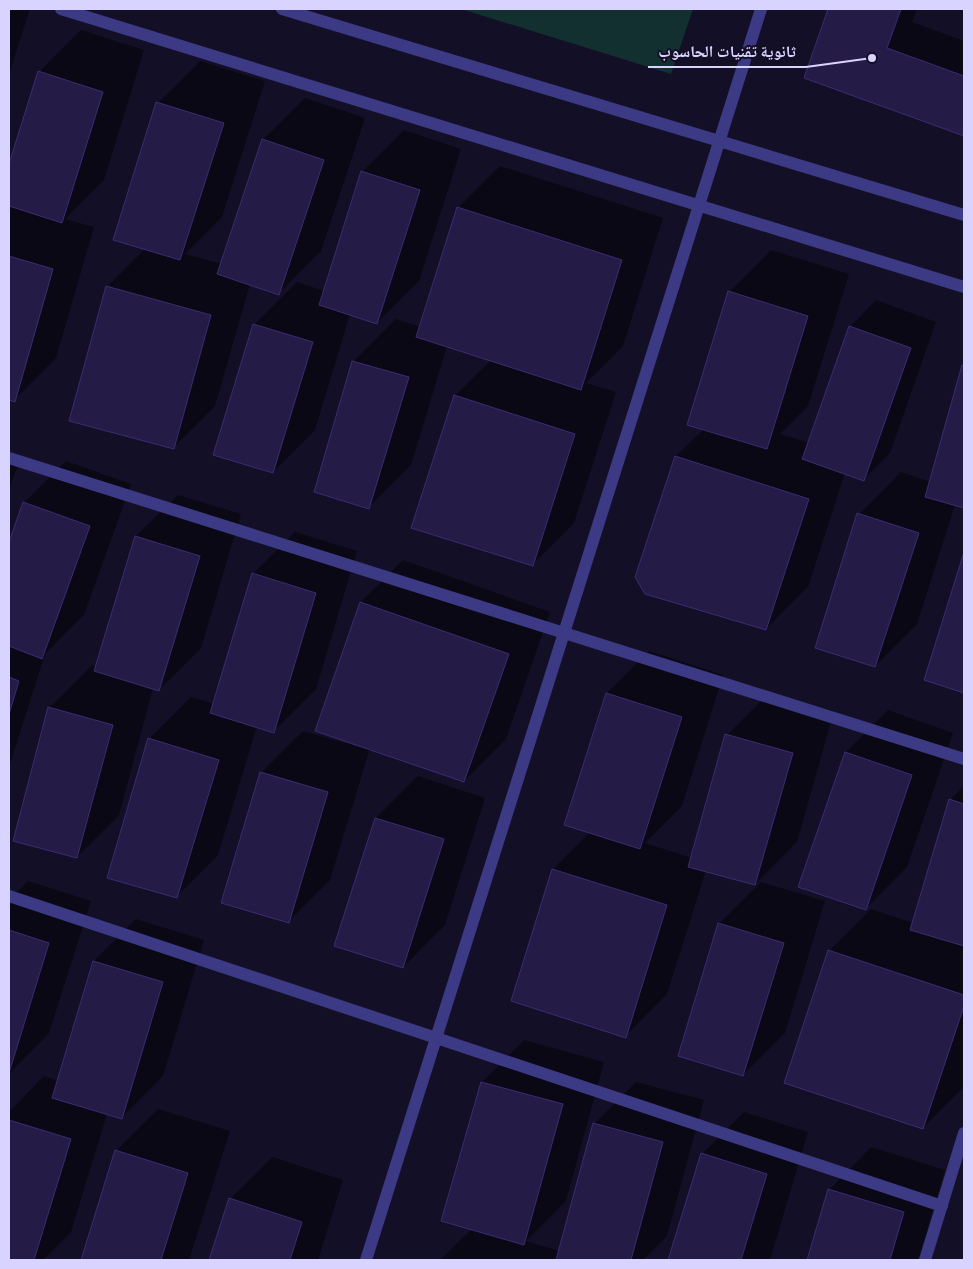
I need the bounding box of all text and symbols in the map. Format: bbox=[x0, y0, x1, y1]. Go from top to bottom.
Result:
callout: ثانوية تقنيات الحاسوب bbox=[648, 36, 806, 67]
text: ثانوية تقنيات الحاسوب bbox=[658, 42, 796, 61]

